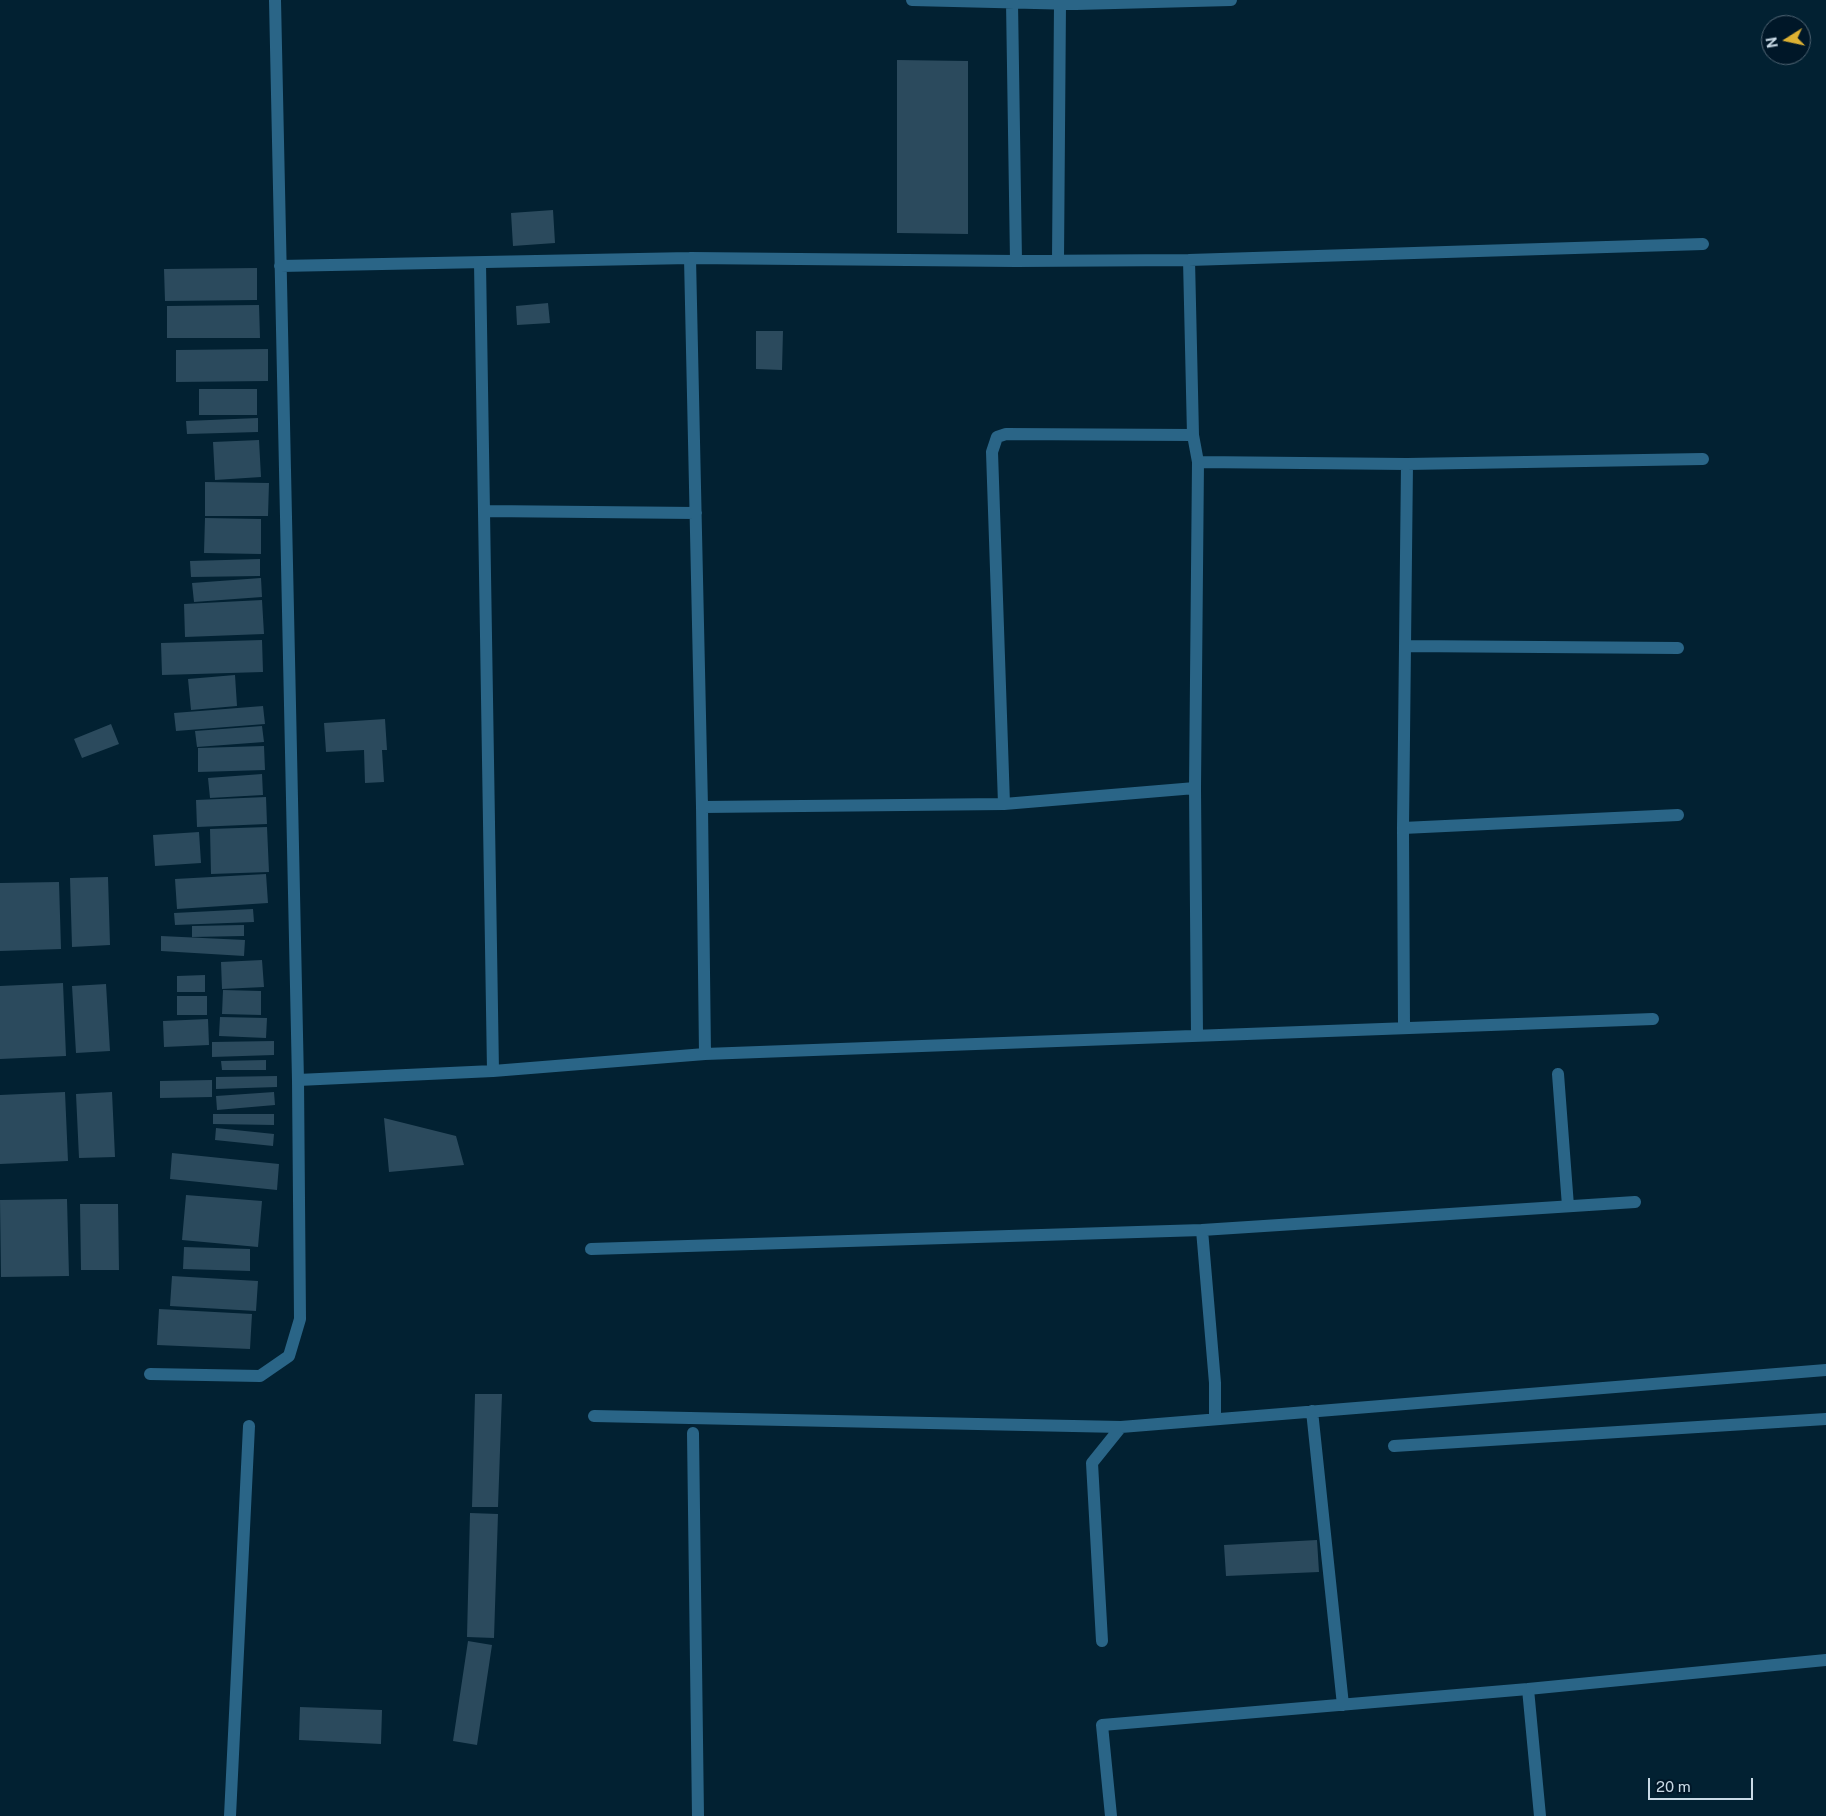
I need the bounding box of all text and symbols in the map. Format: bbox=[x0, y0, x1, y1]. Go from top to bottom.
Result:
north arrow bbox=[1761, 15, 1811, 65]
text: N bbox=[1763, 36, 1781, 49]
scale bar bbox=[1651, 1768, 1756, 1800]
text: 20 m bbox=[1656, 1778, 1691, 1795]

